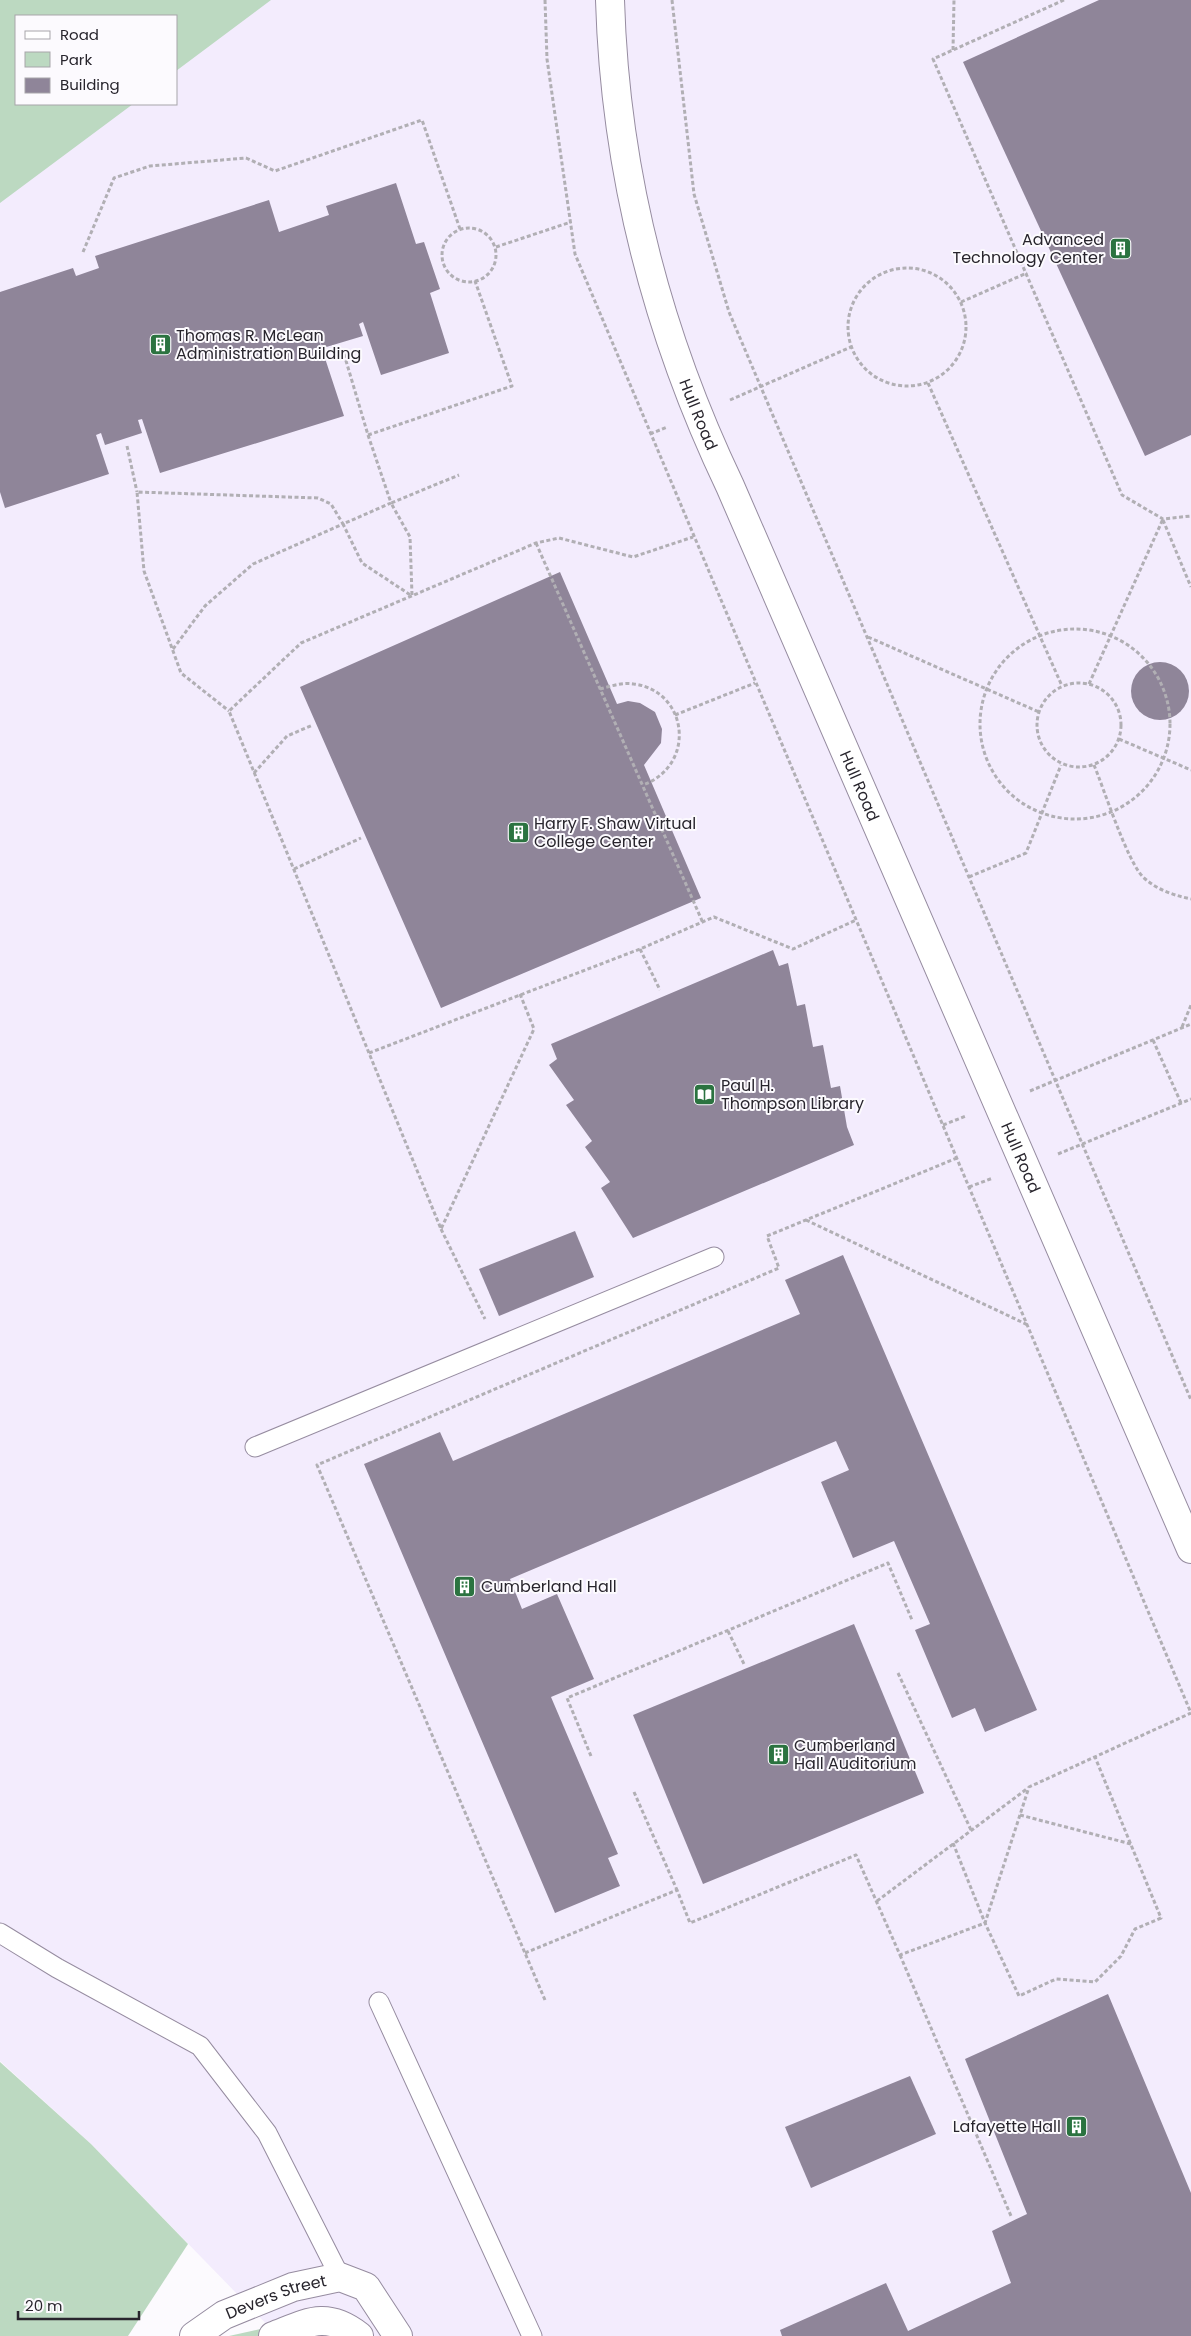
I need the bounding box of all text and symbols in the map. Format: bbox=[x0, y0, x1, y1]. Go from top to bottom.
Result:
legend bbox=[15, 15, 178, 105]
text: Road bbox=[60, 24, 99, 45]
text: Park bbox=[60, 49, 92, 70]
text: Building bbox=[60, 74, 120, 95]
place label: Advanced Technology Center bbox=[952, 228, 1104, 269]
building icon: Advanced Technology Center bbox=[1108, 236, 1132, 260]
place label: Thomas R. McLean Administration Building bbox=[176, 324, 361, 365]
building icon: Thomas R. McLean Administration Building bbox=[148, 332, 172, 356]
street label: Hull Road bbox=[674, 375, 724, 454]
street label: Hull Road bbox=[834, 747, 885, 825]
place label: Harry F. Shaw Virtual College Center bbox=[534, 812, 696, 853]
building icon: Harry F. Shaw Virtual College Center bbox=[506, 820, 530, 844]
place label: Paul H. Thompson Library bbox=[721, 1074, 864, 1115]
library icon: Paul H. Thompson Library bbox=[693, 1082, 717, 1106]
street label: Hull Road bbox=[996, 1118, 1047, 1196]
building icon: Cumberland Hall bbox=[453, 1574, 477, 1598]
place label: Cumberland Hall bbox=[481, 1575, 617, 1598]
place label: Cumberland Hall Auditorium bbox=[794, 1734, 917, 1775]
building icon: Cumberland Hall Auditorium bbox=[766, 1742, 790, 1766]
building icon: Lafayette Hall bbox=[1065, 2114, 1089, 2138]
place label: Lafayette Hall bbox=[953, 2115, 1061, 2138]
street label: Devers Street bbox=[222, 2269, 329, 2325]
scale bar bbox=[18, 2288, 139, 2320]
text: 20 m bbox=[25, 2295, 63, 2316]

